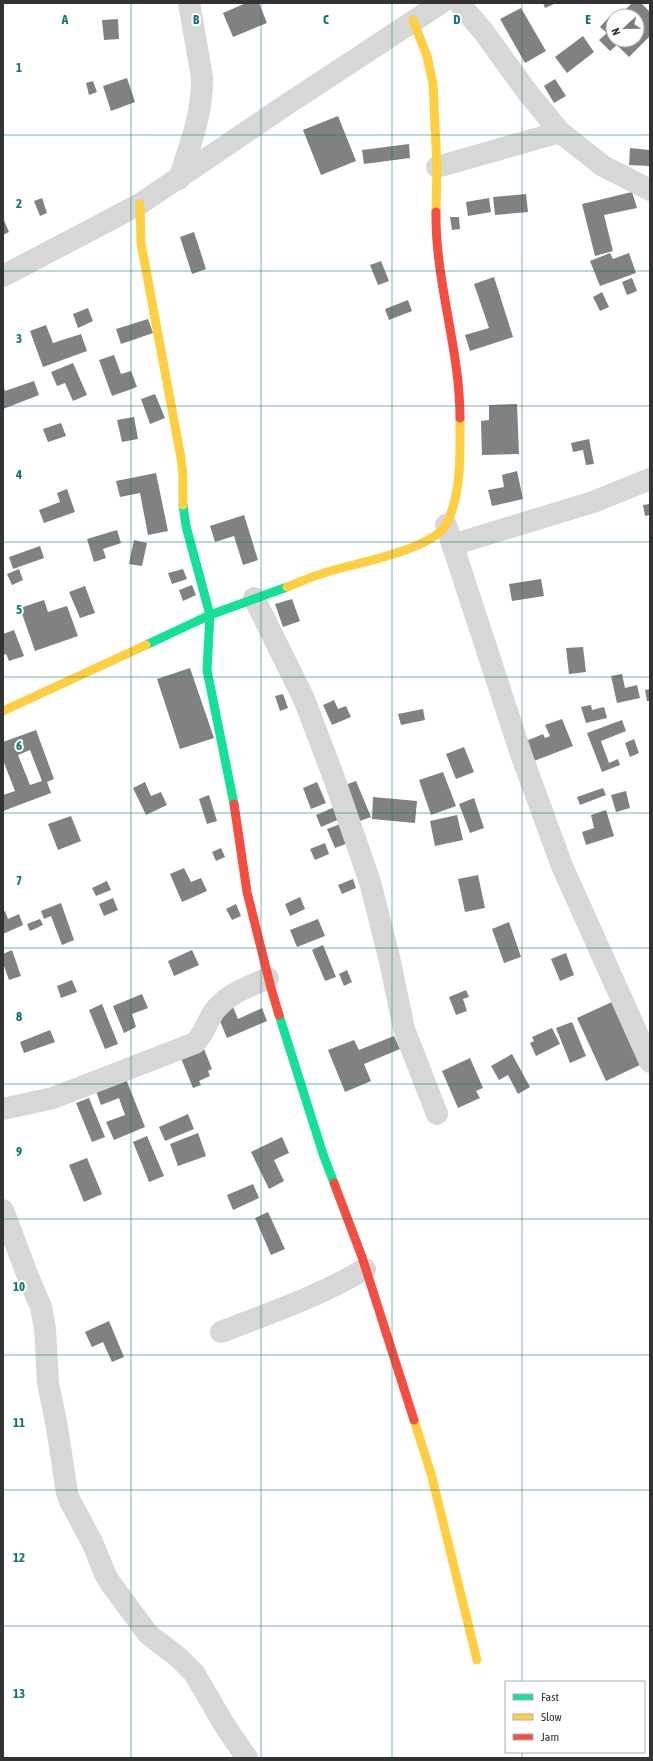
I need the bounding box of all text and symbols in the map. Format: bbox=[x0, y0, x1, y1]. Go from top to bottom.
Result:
north arrow bbox=[605, 8, 645, 48]
text: A bbox=[61, 12, 69, 27]
text: B bbox=[193, 12, 200, 27]
text: C bbox=[323, 12, 329, 27]
text: D bbox=[453, 12, 461, 27]
text: E bbox=[585, 12, 591, 27]
text: N bbox=[609, 26, 623, 37]
text: 1 bbox=[16, 60, 22, 75]
text: 2 bbox=[16, 196, 22, 211]
text: 3 bbox=[16, 331, 22, 346]
text: 4 bbox=[15, 467, 22, 482]
text: 5 bbox=[16, 602, 22, 617]
text: 6 bbox=[16, 738, 22, 753]
text: 7 bbox=[16, 873, 22, 888]
text: 8 bbox=[16, 1009, 22, 1024]
text: 9 bbox=[16, 1144, 22, 1159]
text: 10 bbox=[13, 1279, 25, 1294]
text: 11 bbox=[13, 1415, 25, 1430]
text: 12 bbox=[13, 1550, 25, 1565]
legend bbox=[505, 1681, 645, 1753]
text: 13 bbox=[13, 1686, 25, 1701]
text: Fast bbox=[541, 1690, 559, 1704]
text: Slow bbox=[541, 1710, 562, 1724]
text: Jam bbox=[541, 1730, 559, 1744]

